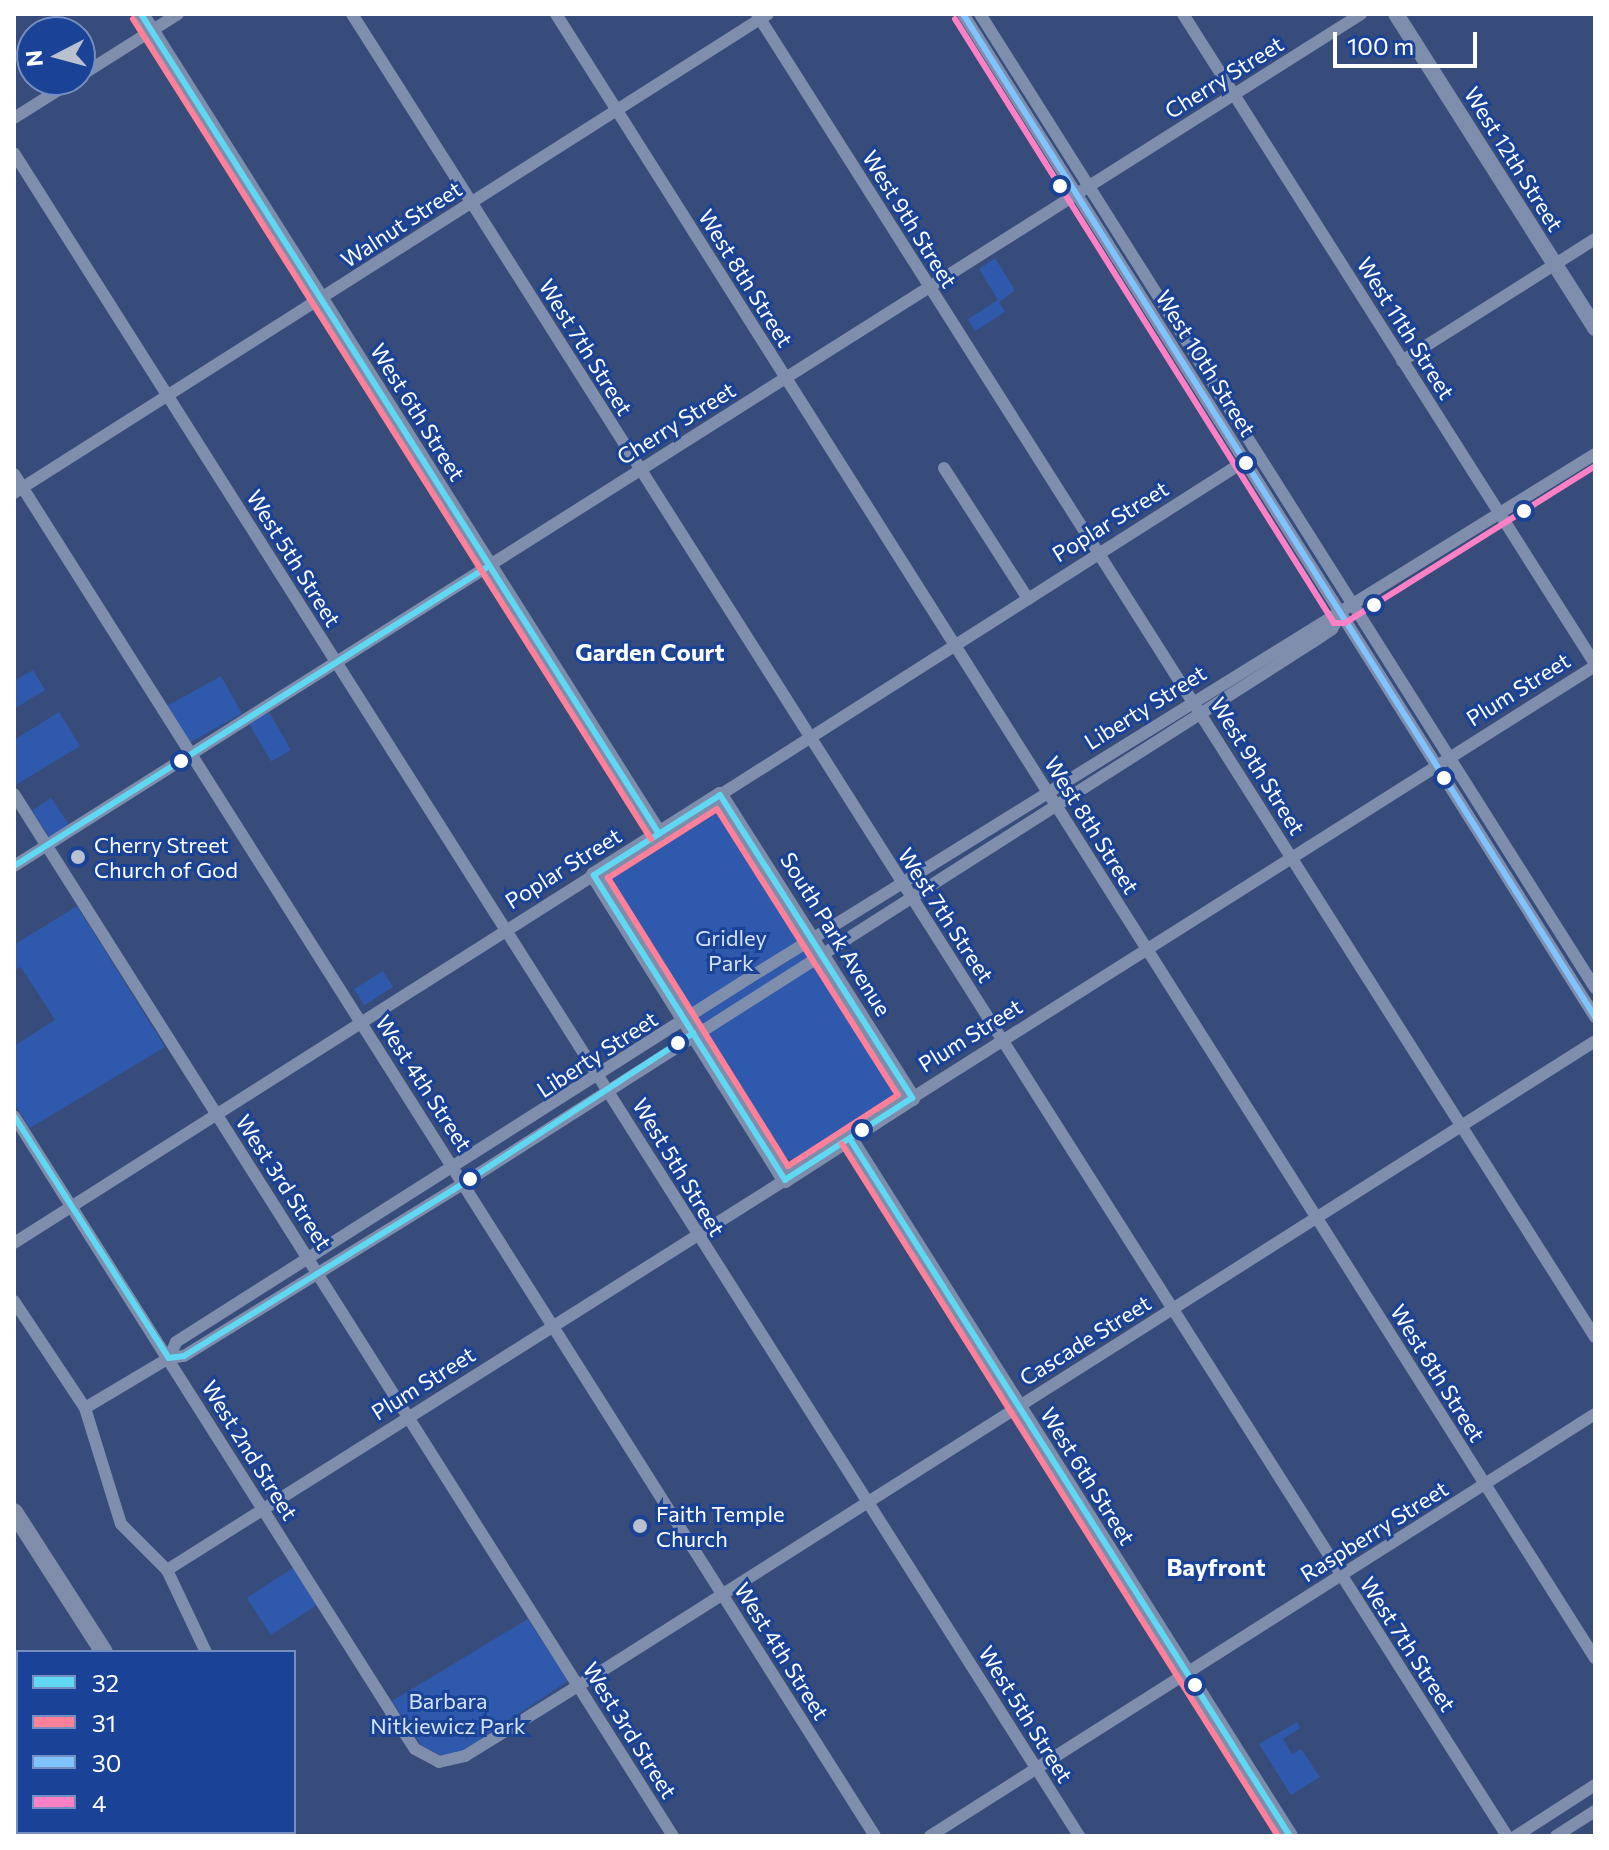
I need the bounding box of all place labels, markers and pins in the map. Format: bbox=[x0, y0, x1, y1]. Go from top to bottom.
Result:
unlabelled marker bbox=[1052, 178, 1068, 194]
unlabelled marker bbox=[1238, 455, 1254, 471]
unlabelled marker bbox=[1516, 503, 1532, 519]
unlabelled marker bbox=[1366, 597, 1382, 613]
unlabelled marker bbox=[173, 753, 189, 769]
unlabelled marker bbox=[1436, 770, 1452, 786]
place label: Cherry Street Church of God bbox=[94, 831, 238, 882]
marker: Cherry Street Church of God bbox=[69, 848, 87, 866]
unlabelled marker bbox=[670, 1035, 686, 1051]
unlabelled marker bbox=[854, 1122, 870, 1138]
unlabelled marker bbox=[462, 1171, 478, 1187]
place label: Faith Temple Church bbox=[656, 1500, 785, 1552]
marker: Faith Temple Church bbox=[631, 1517, 649, 1535]
unlabelled marker bbox=[1187, 1677, 1203, 1693]

